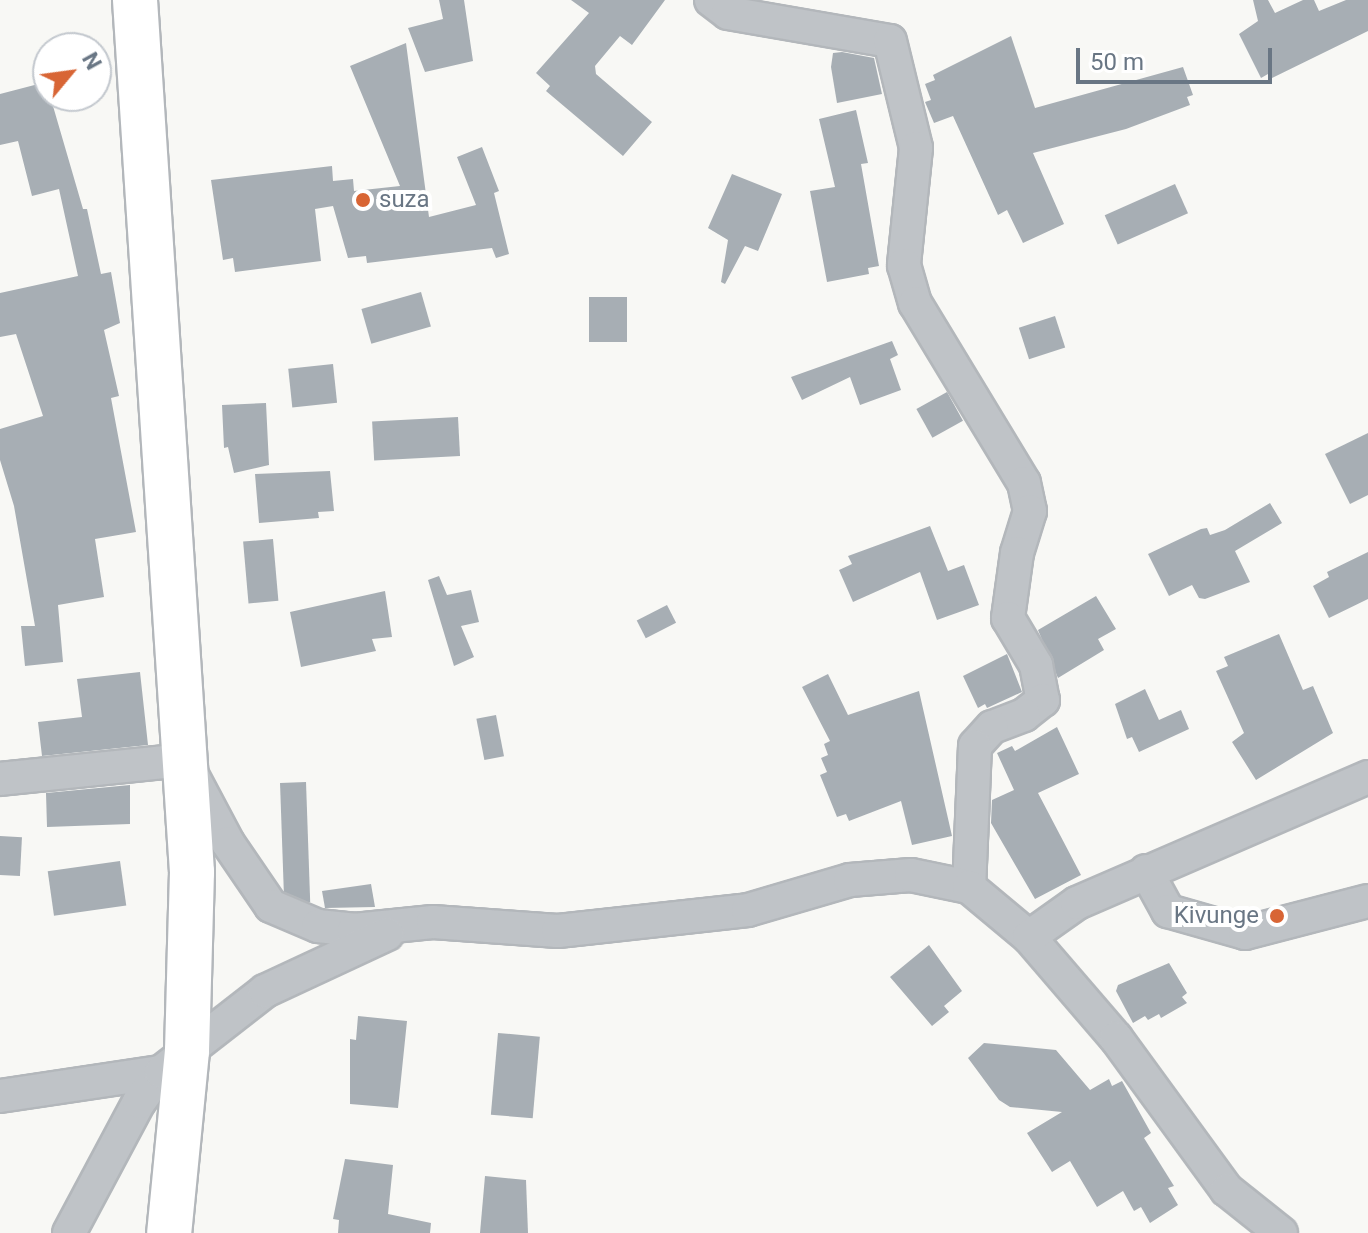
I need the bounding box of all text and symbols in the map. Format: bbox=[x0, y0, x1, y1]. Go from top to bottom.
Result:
north arrow bbox=[32, 32, 112, 112]
scale bar bbox=[1080, 32, 1276, 82]
text: N bbox=[77, 48, 106, 74]
text: 50 m bbox=[1090, 48, 1144, 76]
place label: suza bbox=[379, 186, 430, 214]
marker: suza bbox=[354, 191, 372, 209]
place label: Kivunge bbox=[1174, 902, 1259, 930]
marker: Kivunge bbox=[1266, 905, 1288, 927]

